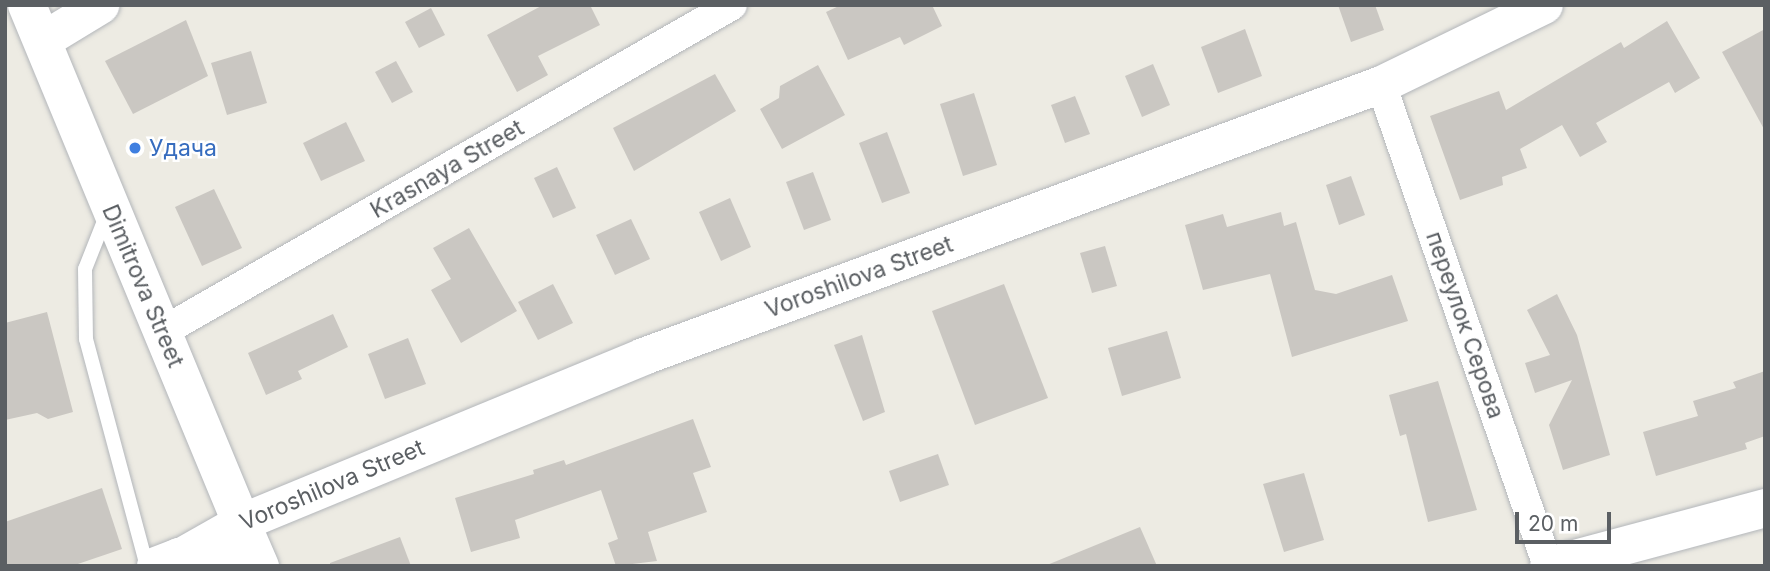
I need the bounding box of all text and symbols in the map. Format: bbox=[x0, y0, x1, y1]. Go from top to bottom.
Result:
street label: Krasnaya Street bbox=[365, 114, 529, 224]
place label: Удача bbox=[149, 134, 217, 162]
marker: Удача bbox=[127, 140, 143, 156]
street label: Dimitrova Street bbox=[96, 200, 190, 372]
street label: переулок Серова bbox=[1420, 228, 1510, 422]
street label: Voroshilova Street bbox=[761, 230, 957, 324]
street label: Voroshilova Street bbox=[236, 434, 428, 536]
scale bar bbox=[1518, 498, 1614, 542]
text: 20 m bbox=[1528, 511, 1578, 536]

